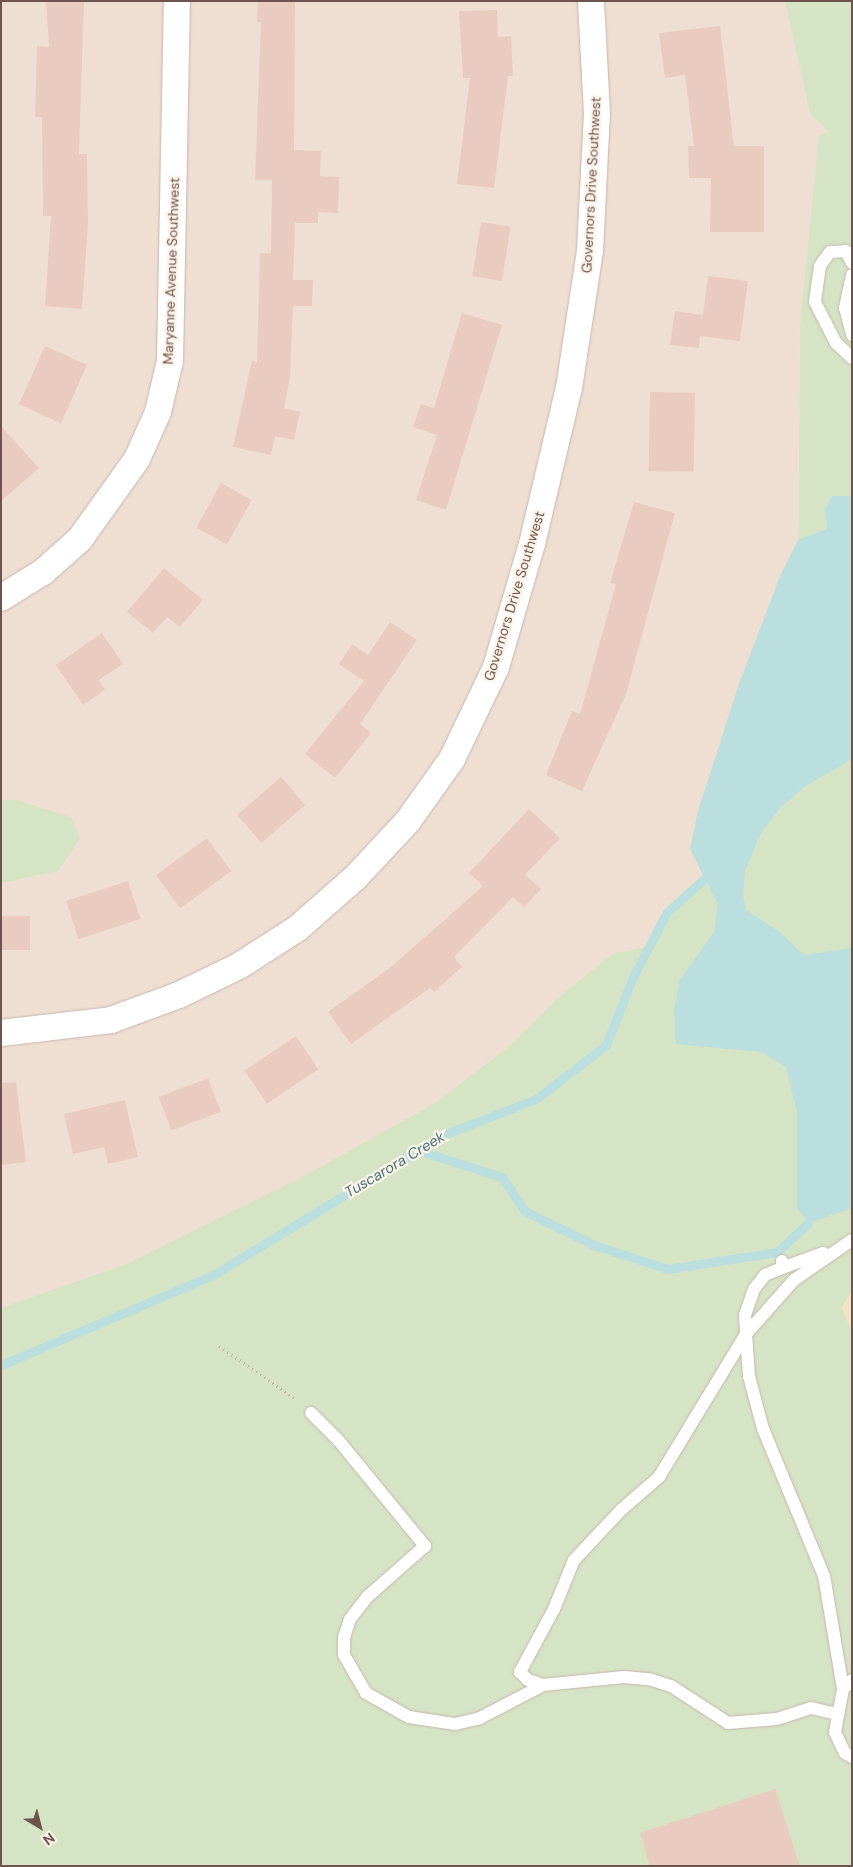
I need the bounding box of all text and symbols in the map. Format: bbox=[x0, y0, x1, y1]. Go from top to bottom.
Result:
street label: Governors Drive Southwest bbox=[578, 96, 604, 274]
street label: Maryanne Avenue Southwest bbox=[159, 177, 183, 365]
street label: Governors Drive Southwest bbox=[480, 509, 548, 683]
water label: Tuscarora Creek bbox=[342, 1128, 448, 1202]
north arrow bbox=[15, 1802, 65, 1852]
text: N bbox=[40, 1829, 59, 1849]

